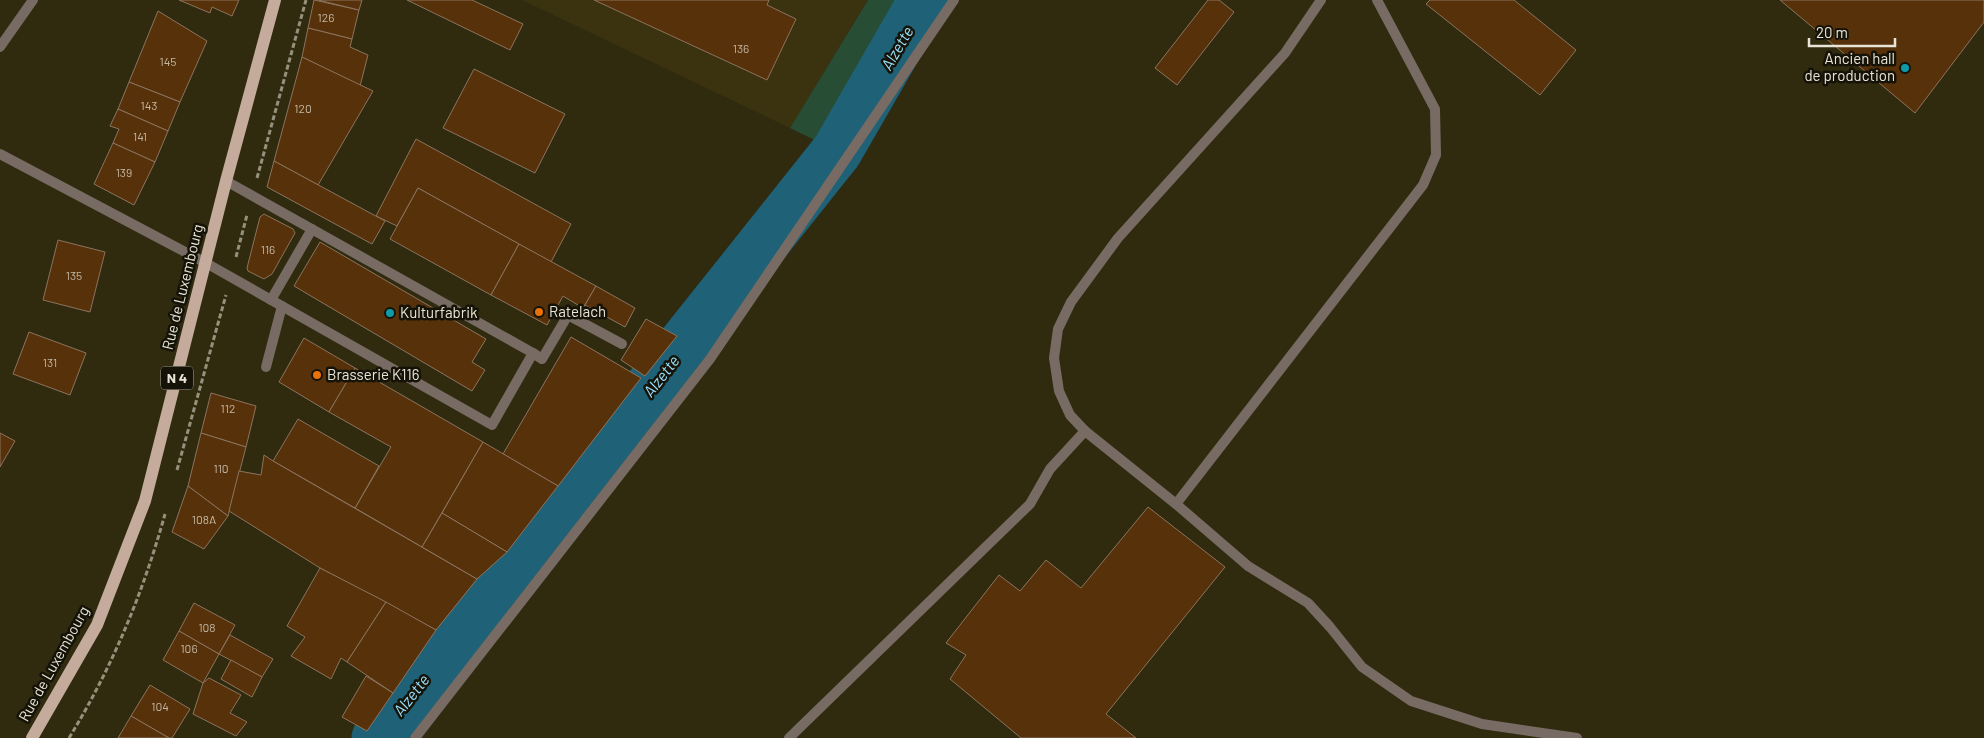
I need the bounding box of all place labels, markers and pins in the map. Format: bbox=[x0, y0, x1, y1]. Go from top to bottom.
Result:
place label: Ancien hall de production bbox=[1804, 49, 1895, 84]
marker: Ancien hall de production bbox=[1899, 62, 1911, 74]
place label: Ratelach bbox=[549, 302, 606, 320]
place label: Kulturfabrik bbox=[400, 303, 478, 321]
marker: Ratelach bbox=[533, 306, 545, 318]
marker: Kulturfabrik bbox=[384, 307, 396, 319]
place label: Brasserie K116 bbox=[327, 365, 419, 383]
marker: Brasserie K116 bbox=[311, 369, 323, 381]

